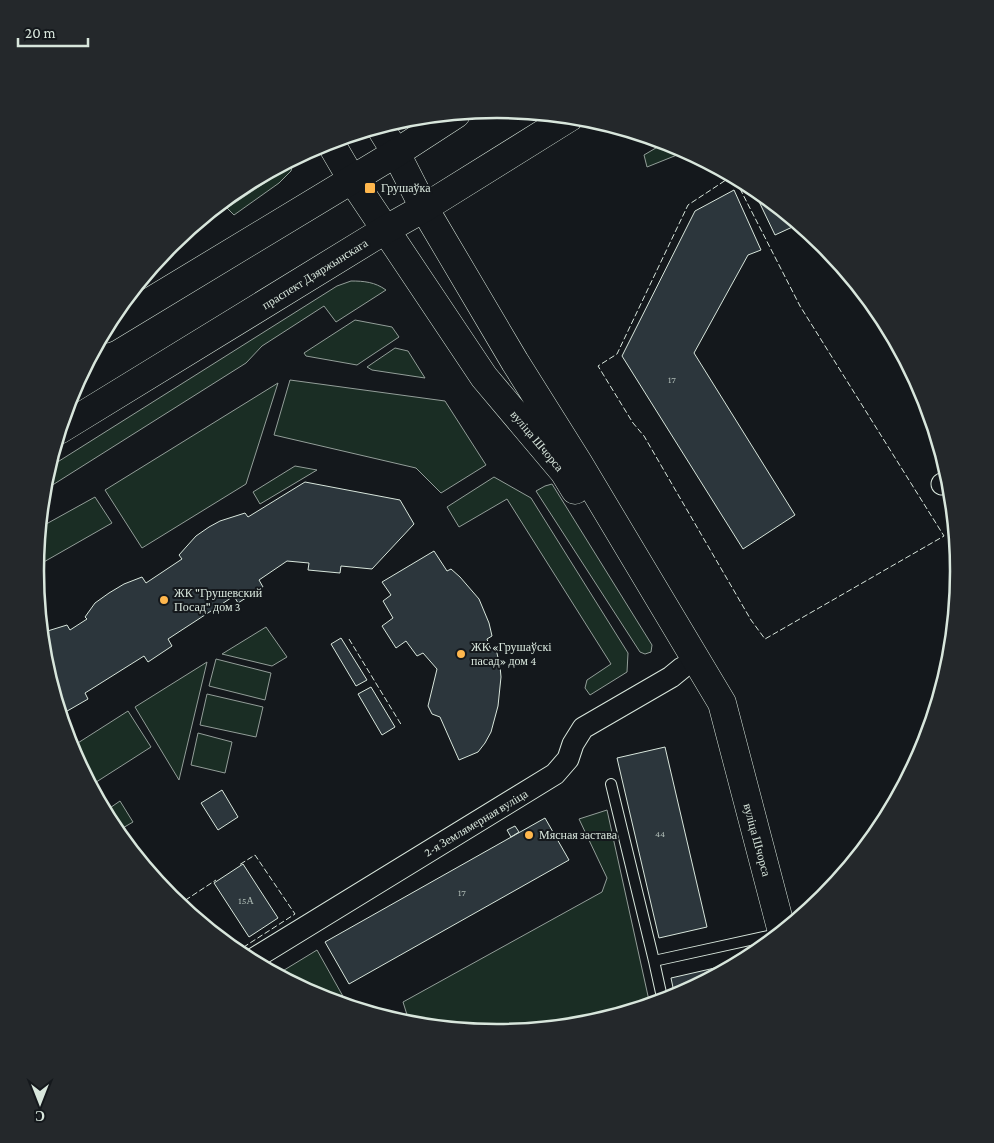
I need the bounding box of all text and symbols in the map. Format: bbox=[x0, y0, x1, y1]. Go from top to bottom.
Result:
scale bar bbox=[18, 15, 88, 47]
text: 20 m bbox=[25, 25, 56, 41]
marker: Грушаўка bbox=[363, 181, 377, 195]
place label: Грушаўка bbox=[381, 181, 431, 195]
street label: праспект Дзяржынскага bbox=[260, 235, 371, 312]
house number: 17 bbox=[668, 374, 676, 385]
street label: вуліца Шчорса bbox=[508, 408, 567, 475]
place label: ЖК "Грушевский Посад" дом 3 bbox=[174, 586, 263, 614]
marker: ЖК "Грушевский Посад" дом 3 bbox=[158, 594, 170, 606]
place label: ЖК «Грушаўскі пасад» дом 4 bbox=[471, 640, 552, 668]
marker: ЖК «Грушаўскі пасад» дом 4 bbox=[455, 648, 467, 660]
street label: 2-я Землямерная вуліца bbox=[422, 786, 531, 860]
street label: вуліца Шчорса bbox=[741, 802, 774, 879]
place label: Мясная застава bbox=[539, 828, 618, 842]
house number: 44 bbox=[655, 828, 665, 839]
marker: Мясная застава bbox=[523, 829, 535, 841]
house number: 17 bbox=[458, 887, 466, 898]
house number: 15А bbox=[238, 895, 254, 906]
north arrow bbox=[15, 1078, 65, 1128]
text: С bbox=[35, 1108, 45, 1124]

